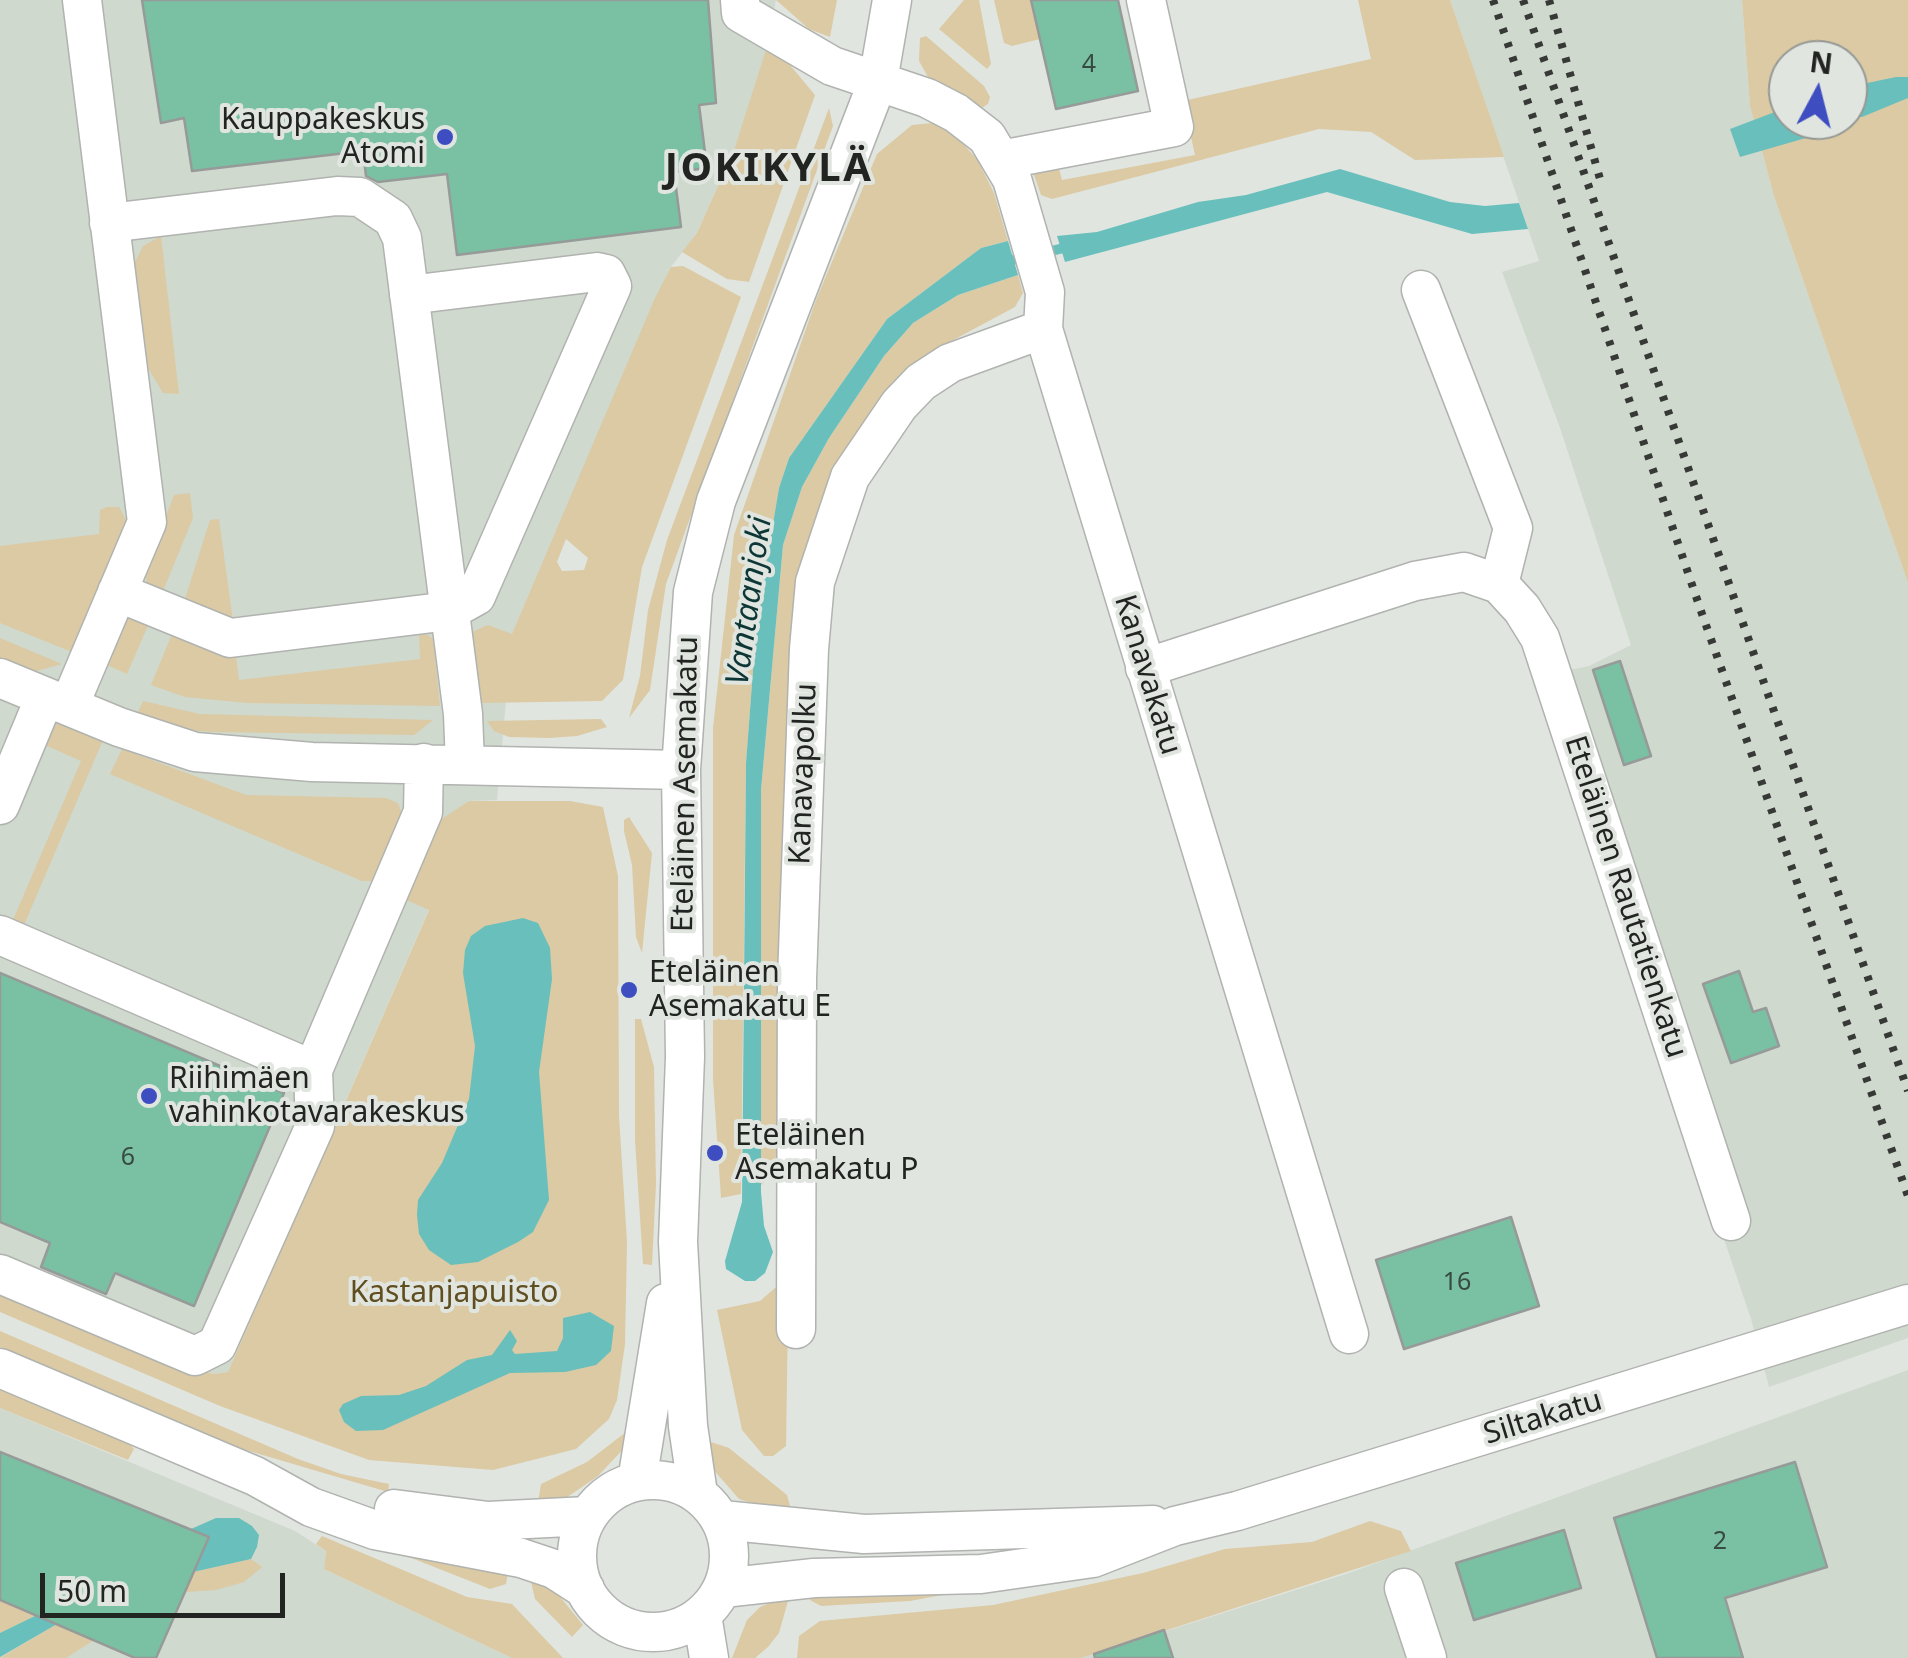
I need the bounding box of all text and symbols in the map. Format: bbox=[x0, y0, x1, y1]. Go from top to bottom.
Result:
north arrow bbox=[1768, 40, 1868, 140]
text: N bbox=[1808, 42, 1835, 82]
house number: 4 bbox=[1082, 50, 1096, 80]
place label: Kauppakeskus Atomi bbox=[221, 102, 425, 172]
marker: Kauppakeskus Atomi bbox=[434, 126, 456, 148]
district label: JOKIKYLÄ bbox=[665, 146, 873, 194]
water label: Vantaanjoki bbox=[719, 514, 781, 688]
street label: Kanavakatu bbox=[1106, 591, 1188, 759]
street label: Eteläinen Asemakatu bbox=[665, 636, 707, 932]
street label: Kanavapolku bbox=[783, 683, 825, 865]
street label: Eteläinen Rautatienkatu bbox=[1556, 731, 1694, 1063]
place label: Eteläinen Asemakatu E bbox=[649, 955, 831, 1026]
marker: Eteläinen Asemakatu E bbox=[618, 979, 640, 1001]
place label: Riihimäen vahinkotavarakeskus bbox=[169, 1061, 465, 1132]
marker: Riihimäen vahinkotavarakeskus bbox=[138, 1085, 160, 1107]
place label: Eteläinen Asemakatu P bbox=[735, 1118, 919, 1188]
marker: Eteläinen Asemakatu P bbox=[704, 1142, 726, 1164]
house number: 6 bbox=[121, 1143, 135, 1173]
house number: 16 bbox=[1443, 1268, 1471, 1298]
park label: Kastanjapuisto bbox=[350, 1275, 558, 1311]
street label: Siltakatu bbox=[1479, 1383, 1607, 1453]
house number: 2 bbox=[1713, 1527, 1727, 1557]
scale bar bbox=[45, 1553, 290, 1615]
text: 50 m bbox=[57, 1570, 127, 1611]

